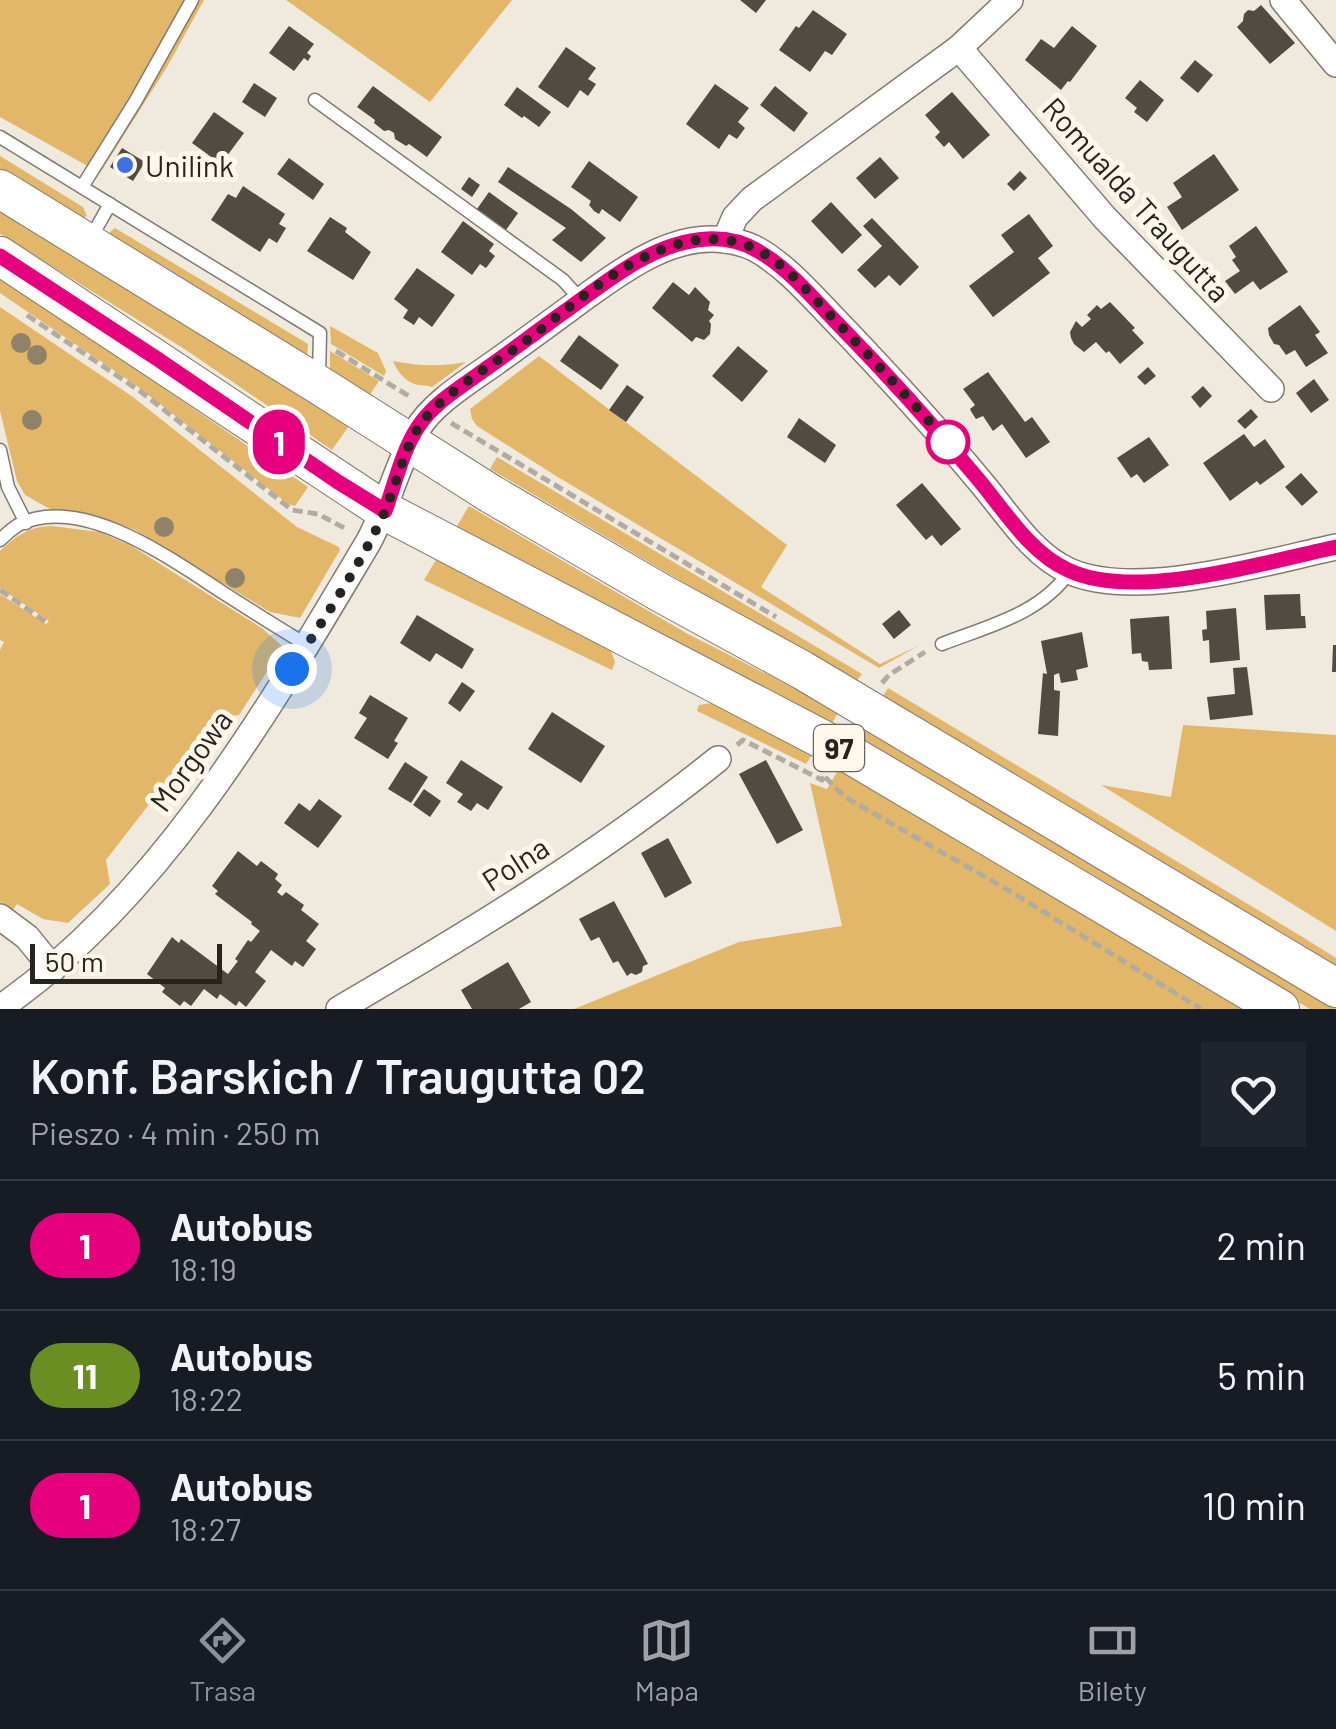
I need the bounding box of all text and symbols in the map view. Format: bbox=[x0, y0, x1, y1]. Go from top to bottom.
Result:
street label: Romualda Traugutta bbox=[1036, 89, 1238, 309]
place label: Unilink bbox=[145, 147, 234, 183]
marker: Unilink bbox=[114, 154, 136, 176]
line badge: 1 bbox=[246, 410, 312, 474]
text: 1 bbox=[273, 421, 285, 463]
unlabelled marker bbox=[927, 421, 969, 463]
your location bbox=[267, 644, 317, 694]
street label: Morgowa bbox=[141, 702, 239, 818]
road number: 97 bbox=[814, 725, 864, 771]
street label: Polna bbox=[475, 828, 555, 898]
scale bar bbox=[30, 939, 222, 984]
text: 50 m bbox=[45, 944, 104, 978]
button: heart bbox=[1201, 1042, 1306, 1147]
text: Konf. Barskich / Traugutta 02 bbox=[30, 1046, 646, 1104]
text: Pieszo · 4 min · 250 m bbox=[30, 1113, 320, 1151]
text: Autobus bbox=[170, 1203, 313, 1249]
text: 2 min bbox=[1216, 1222, 1306, 1268]
text: 1 bbox=[79, 1224, 91, 1266]
text: 18:19 bbox=[170, 1249, 237, 1287]
text: Autobus bbox=[170, 1333, 313, 1379]
text: 5 min bbox=[1217, 1352, 1306, 1398]
text: 11 bbox=[72, 1354, 98, 1396]
text: 18:22 bbox=[170, 1379, 243, 1417]
text: Autobus bbox=[170, 1463, 313, 1509]
text: 10 min bbox=[1202, 1482, 1306, 1528]
text: 1 bbox=[79, 1484, 91, 1526]
text: 18:27 bbox=[170, 1509, 241, 1547]
tab: Trasa bbox=[189, 1613, 256, 1707]
tab: Mapa bbox=[635, 1613, 699, 1707]
tab: Bilety bbox=[1078, 1613, 1147, 1707]

